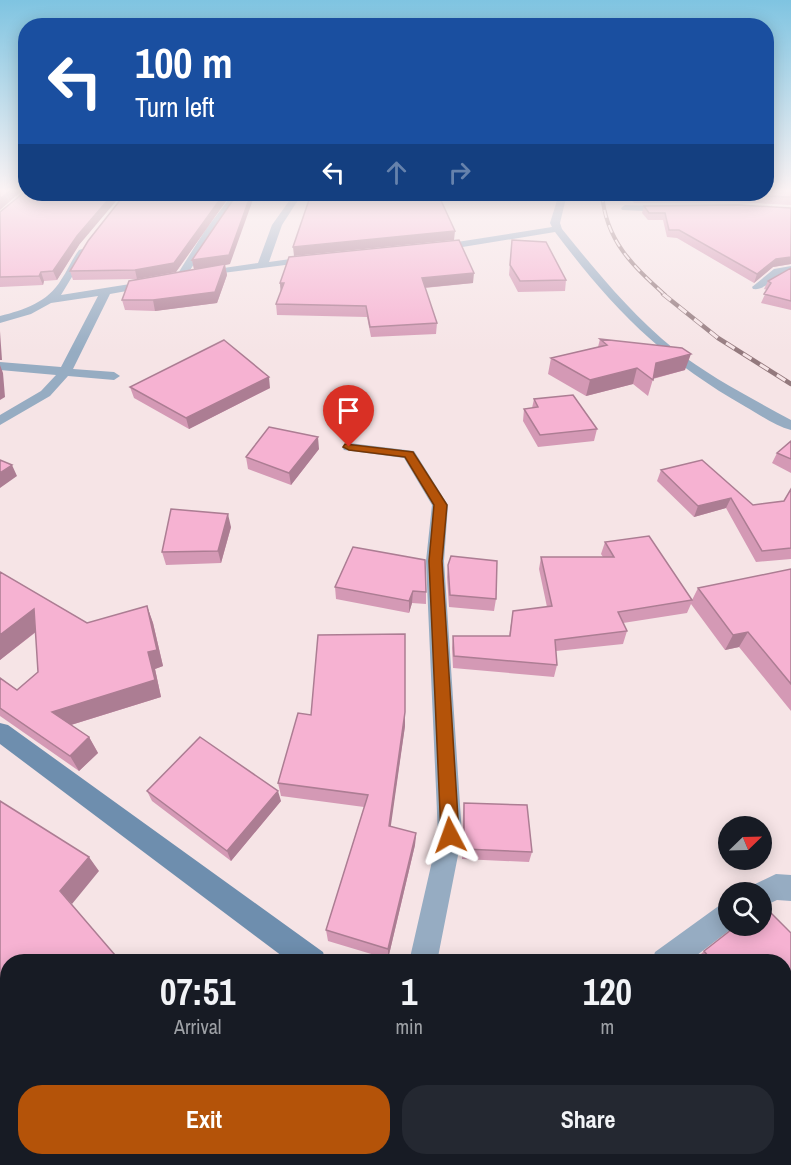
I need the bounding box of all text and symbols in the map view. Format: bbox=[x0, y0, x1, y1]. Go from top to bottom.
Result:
text: 100 m bbox=[135, 35, 233, 91]
icon: left bbox=[36, 42, 114, 120]
text: Turn left bbox=[135, 89, 214, 125]
icon: left bbox=[317, 156, 350, 189]
icon: ahead bbox=[380, 156, 413, 189]
icon: right bbox=[443, 156, 476, 189]
pin bbox=[323, 385, 374, 447]
icon: arrive bbox=[332, 394, 365, 427]
position arrow bbox=[418, 803, 482, 867]
north arrow bbox=[718, 816, 772, 870]
map controls bbox=[718, 816, 772, 936]
button: search bbox=[718, 882, 772, 936]
text: 07:51 bbox=[160, 968, 235, 1016]
text: 1 bbox=[401, 968, 417, 1016]
text: 120 bbox=[583, 968, 632, 1016]
text: Arrival bbox=[174, 1013, 221, 1040]
text: min bbox=[395, 1013, 423, 1040]
text: m bbox=[601, 1013, 614, 1040]
button: Exit bbox=[18, 1085, 390, 1154]
button: Share bbox=[402, 1085, 774, 1154]

